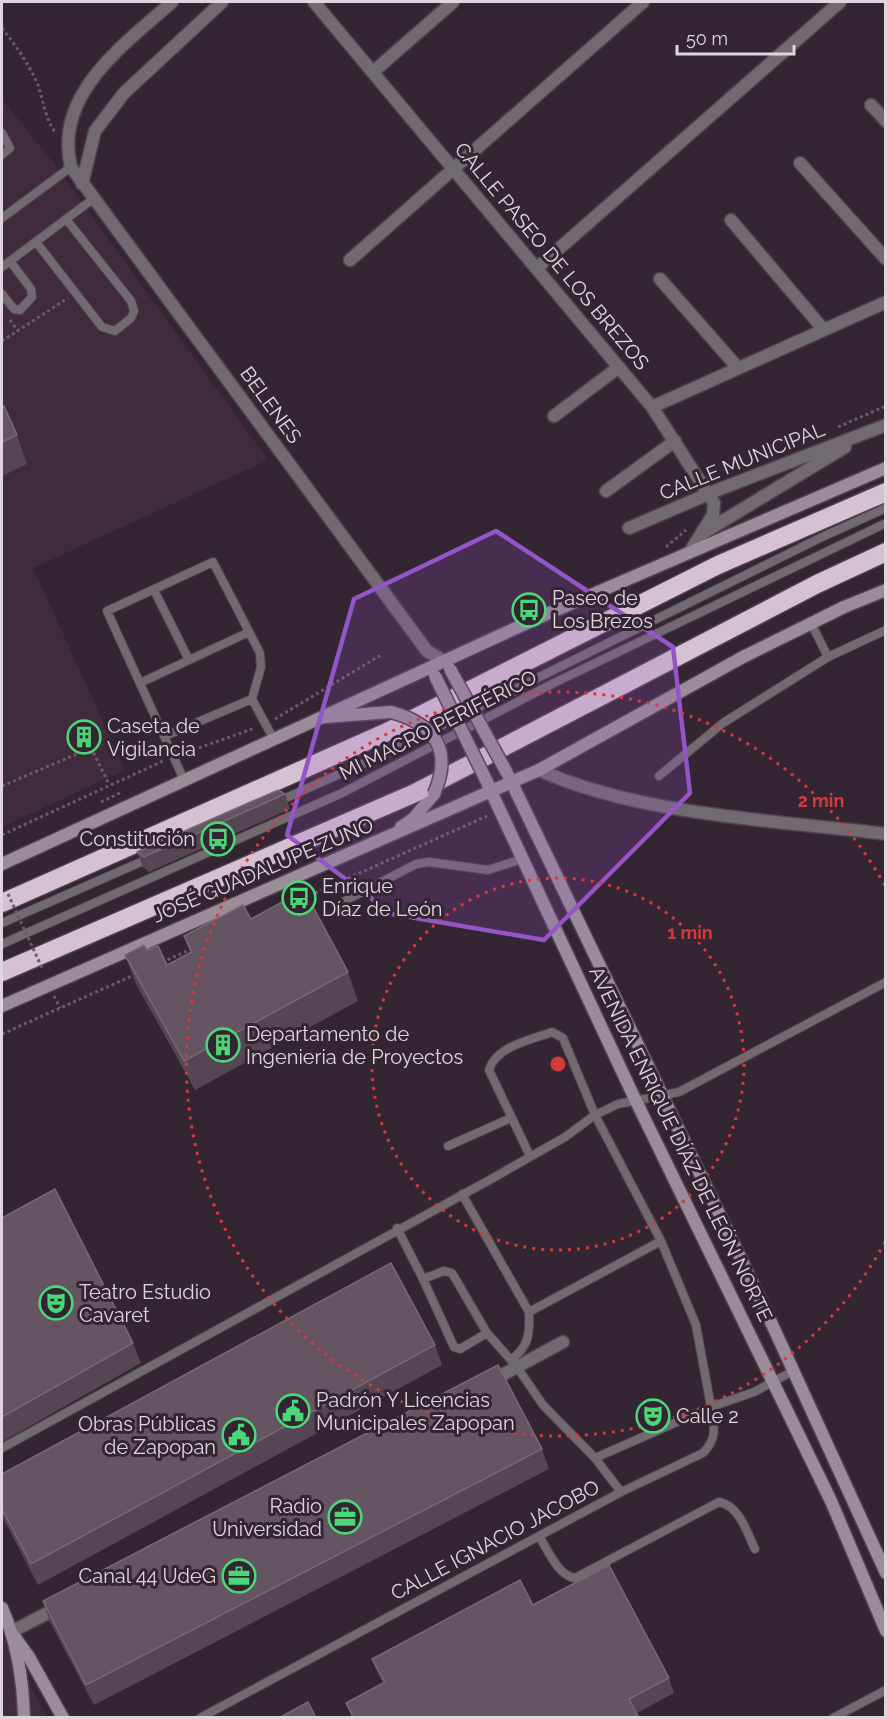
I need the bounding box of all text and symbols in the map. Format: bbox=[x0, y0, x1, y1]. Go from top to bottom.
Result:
scale bar bbox=[677, 18, 794, 56]
text: 50 m bbox=[686, 28, 728, 49]
street label: CALLE PASEO DE LOS BREZOS bbox=[450, 137, 654, 375]
street label: BELENES bbox=[235, 362, 307, 448]
street label: CALLE MUNICIPAL bbox=[656, 417, 828, 505]
place label: Paseo de Los Brezos bbox=[552, 586, 653, 633]
bus stop icon: Paseo de Los Brezos bbox=[511, 592, 547, 628]
street label: MI MACRO PERIFÉRICO bbox=[335, 665, 541, 785]
place label: Caseta de Vigilancia bbox=[107, 714, 200, 761]
building icon: Caseta de Vigilancia bbox=[66, 719, 102, 755]
text: 2 min bbox=[798, 790, 844, 811]
street label: JOSÉ GUADALUPE ZUNO bbox=[149, 813, 377, 927]
bus stop icon: Constitución bbox=[200, 821, 236, 857]
place label: Constitución bbox=[80, 827, 195, 851]
place label: Enrique Díaz de León bbox=[322, 874, 443, 921]
bus stop icon: Enrique Díaz de León bbox=[281, 880, 317, 916]
text: 1 min bbox=[667, 922, 713, 943]
street label: AVENIDA ENRIQUE DÍAZ DE LEÓN NORTE bbox=[584, 962, 778, 1326]
place label: Departamento de Ingenieria de Proyectos bbox=[246, 1022, 463, 1069]
building icon: Departamento de Ingenieria de Proyectos bbox=[205, 1027, 241, 1063]
centre of rings bbox=[548, 1054, 568, 1074]
place label: Teatro Estudio Cavaret bbox=[79, 1280, 211, 1327]
theatre icon: Teatro Estudio Cavaret bbox=[38, 1285, 74, 1321]
place label: Padrón Y Licencias Municipales Zapopan bbox=[316, 1388, 515, 1435]
public building icon: Padrón Y Licencias Municipales Zapopan bbox=[275, 1393, 311, 1429]
theatre icon: Calle 2 bbox=[635, 1398, 671, 1434]
place label: Calle 2 bbox=[676, 1404, 739, 1428]
place label: Obras Públicas de Zapopan bbox=[78, 1412, 216, 1459]
public building icon: Obras Públicas de Zapopan bbox=[221, 1417, 257, 1453]
street label: CALLE IGNACIO JACOBO bbox=[387, 1475, 603, 1605]
place label: Radio Universidad bbox=[212, 1494, 322, 1541]
office icon: Radio Universidad bbox=[327, 1499, 363, 1535]
office icon: Canal 44 UdeG bbox=[221, 1558, 257, 1594]
place label: Canal 44 UdeG bbox=[79, 1564, 216, 1588]

